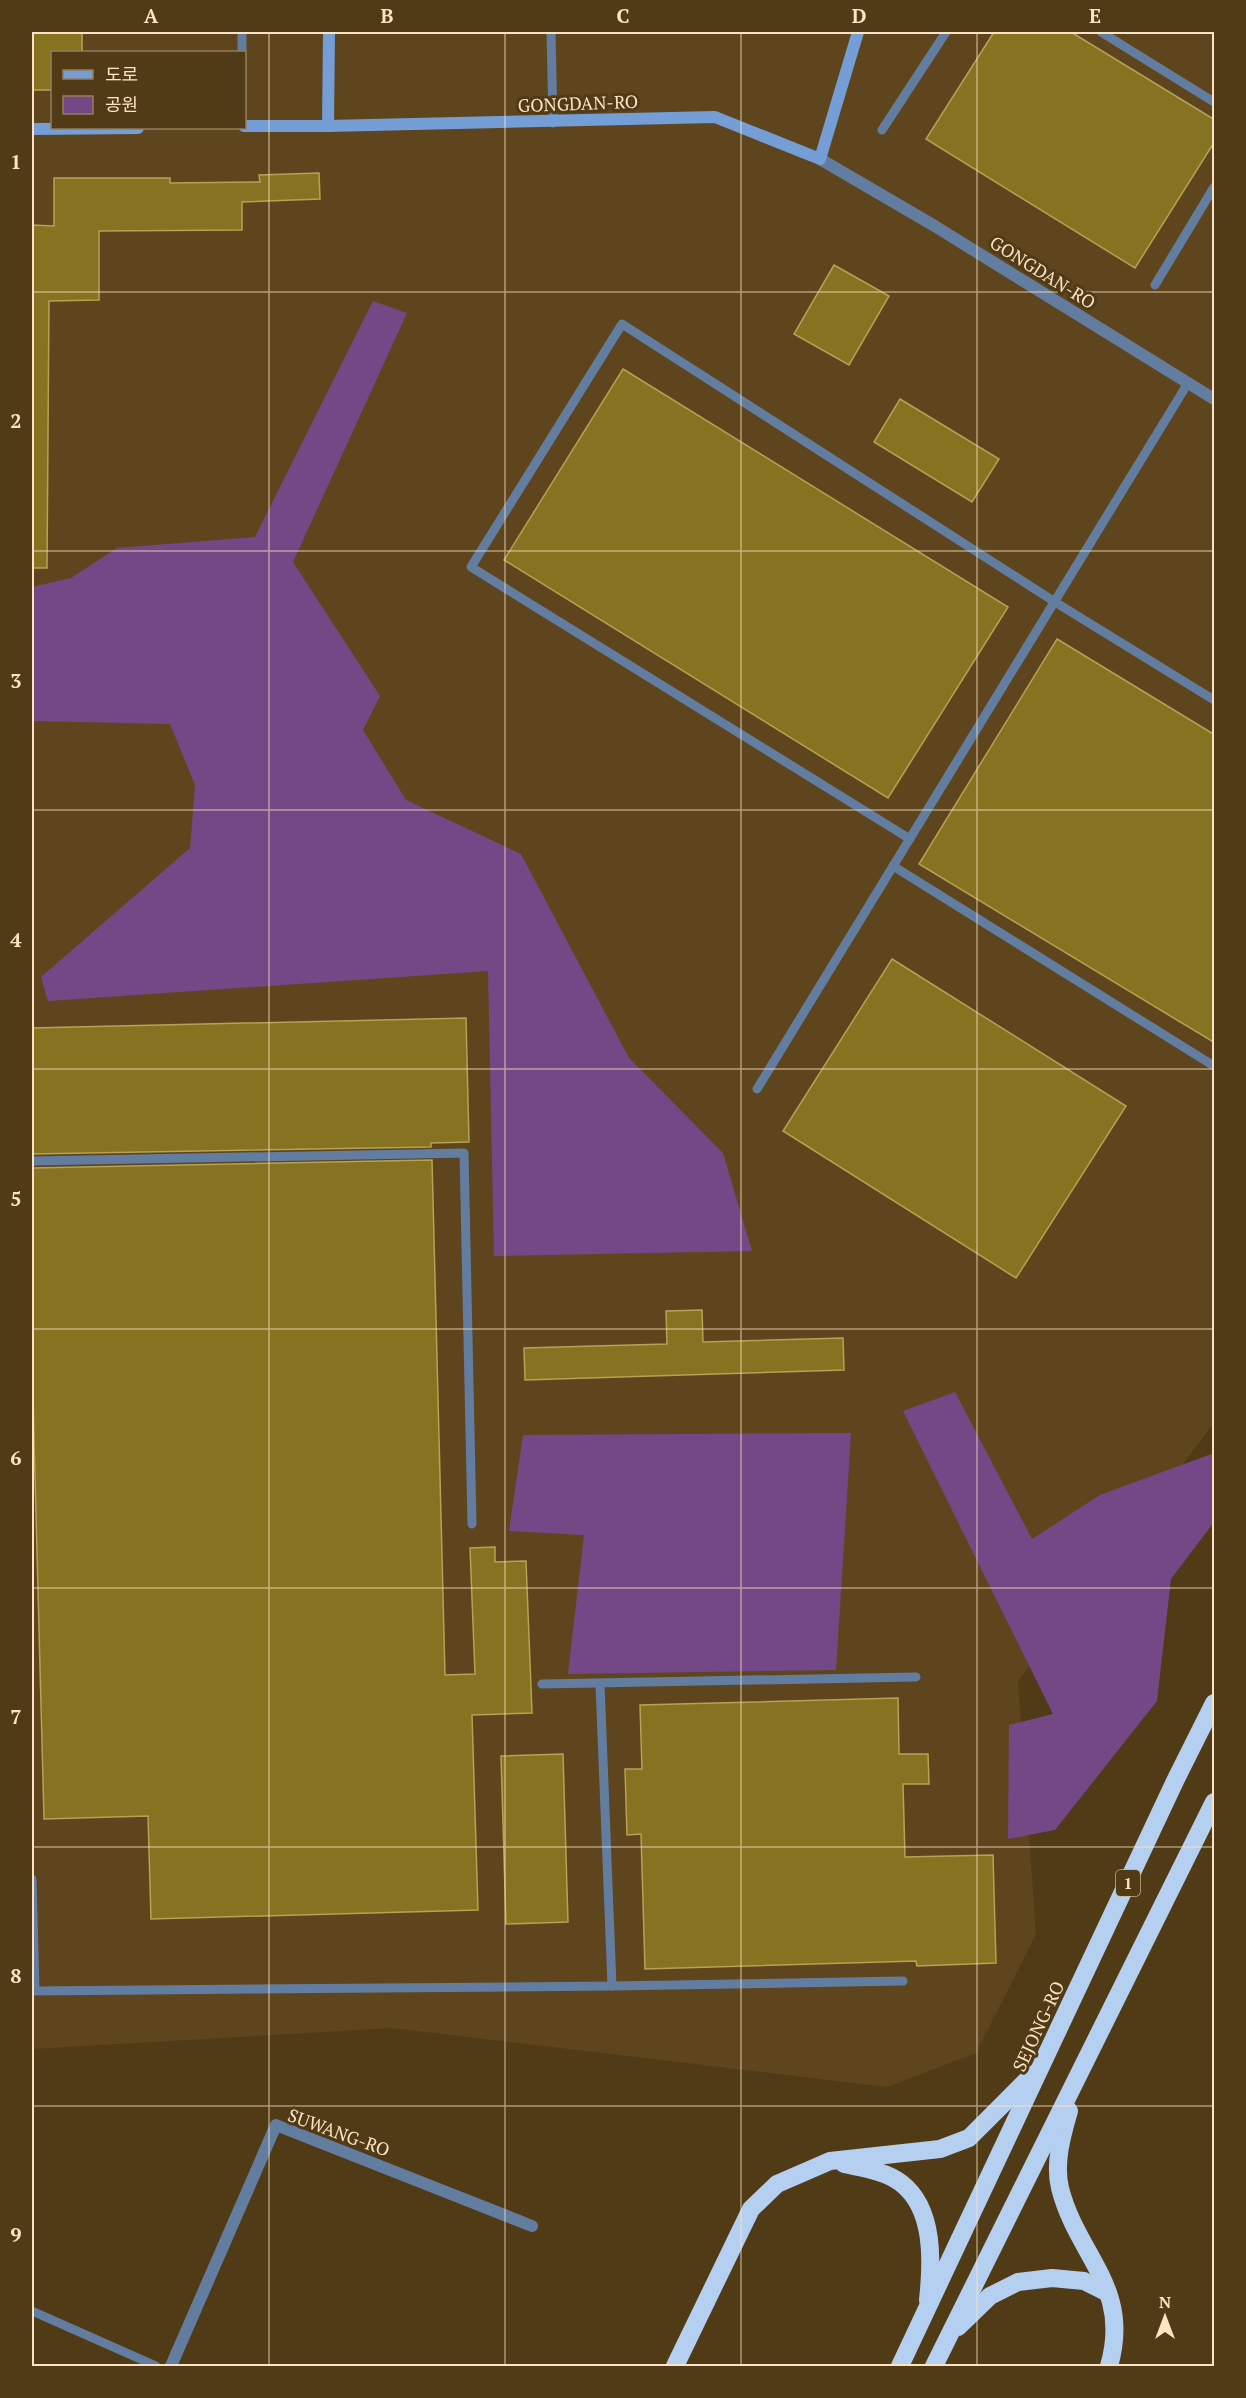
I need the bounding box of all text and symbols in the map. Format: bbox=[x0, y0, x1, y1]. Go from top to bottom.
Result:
text: A bbox=[144, 2, 159, 29]
text: B bbox=[381, 2, 394, 29]
text: C bbox=[616, 2, 630, 29]
text: D bbox=[852, 2, 866, 29]
text: E bbox=[1089, 2, 1101, 29]
legend bbox=[51, 51, 246, 129]
text: 도로 bbox=[105, 62, 138, 86]
street label: GONGDAN-RO bbox=[517, 89, 639, 117]
text: 공원 bbox=[105, 92, 138, 116]
text: 1 bbox=[10, 148, 22, 175]
street label: GONGDAN-RO bbox=[986, 230, 1100, 314]
text: 2 bbox=[10, 407, 22, 434]
text: 3 bbox=[10, 667, 22, 694]
text: 4 bbox=[10, 926, 22, 953]
text: 5 bbox=[10, 1185, 22, 1212]
text: 6 bbox=[10, 1444, 22, 1471]
text: 7 bbox=[10, 1703, 22, 1730]
road number: 1 bbox=[1116, 1870, 1140, 1896]
text: 8 bbox=[10, 1962, 22, 1989]
street label: SEJONG-RO bbox=[1007, 1977, 1069, 2075]
street label: SUWANG-RO bbox=[285, 2102, 393, 2162]
text: 9 bbox=[10, 2221, 22, 2248]
north arrow bbox=[1135, 2287, 1195, 2347]
text: N bbox=[1159, 2291, 1171, 2313]

